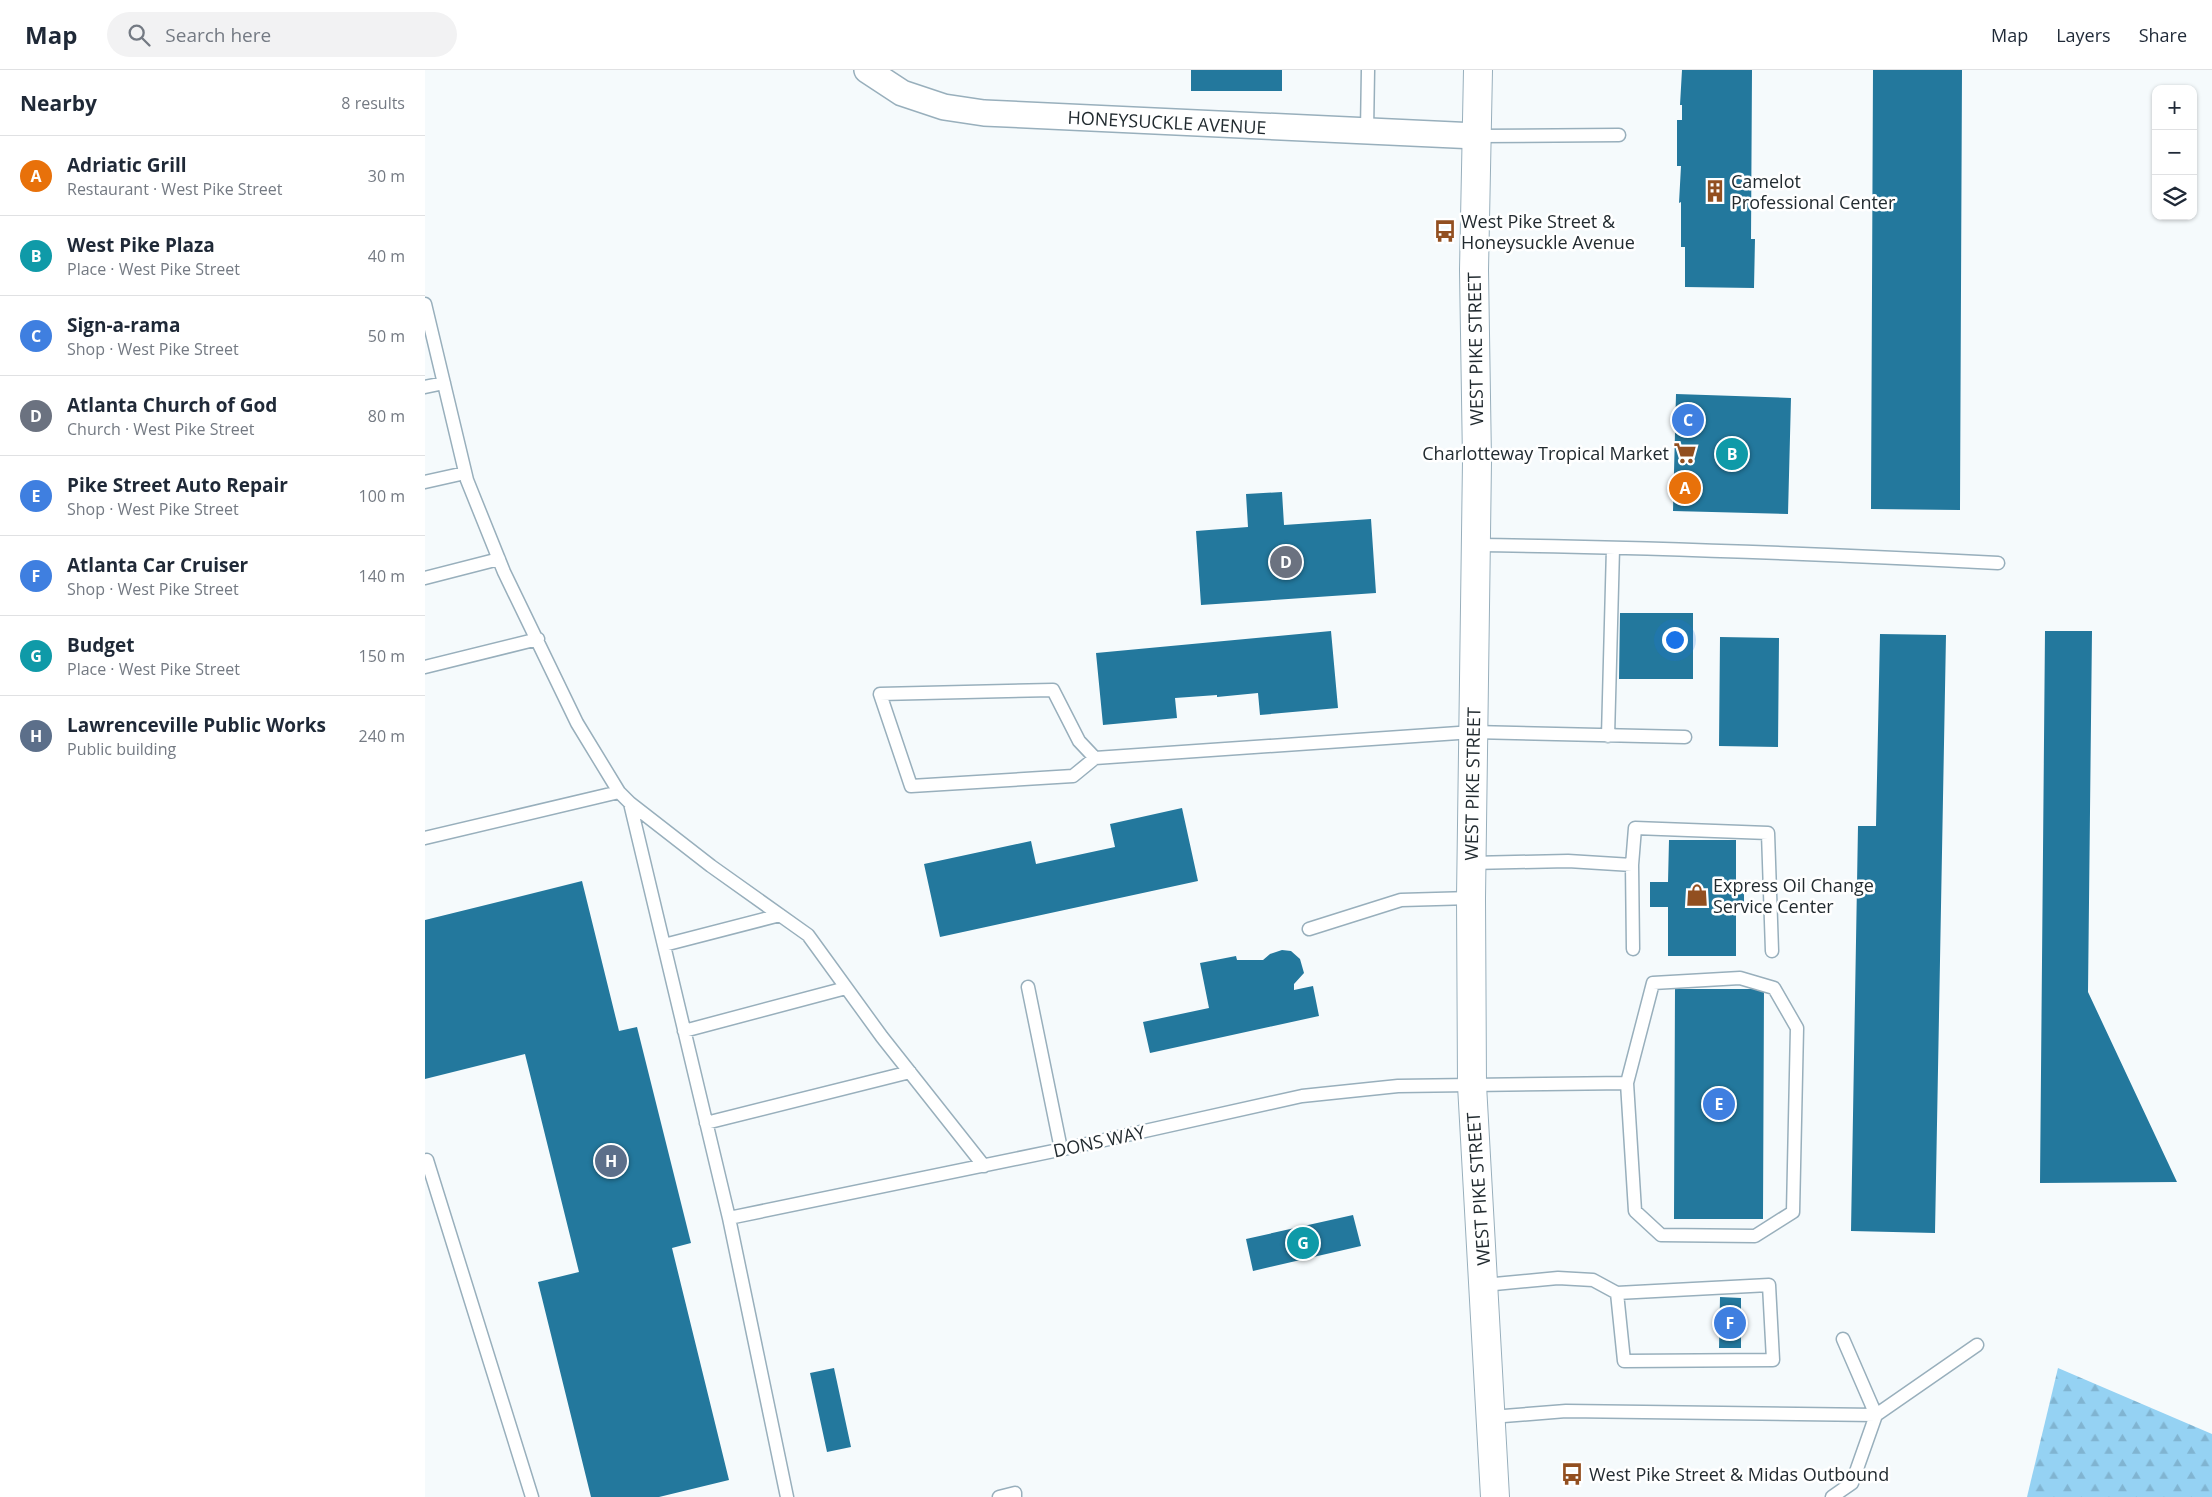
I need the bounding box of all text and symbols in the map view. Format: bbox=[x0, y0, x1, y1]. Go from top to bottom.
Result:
search box bbox=[107, 12, 457, 57]
text: Map bbox=[25, 18, 77, 51]
icon: search bbox=[125, 21, 153, 49]
text: Search here bbox=[165, 22, 271, 48]
text: Map bbox=[1991, 23, 2028, 47]
text: Layers bbox=[2056, 23, 2111, 47]
text: Share bbox=[2139, 23, 2187, 47]
map controls bbox=[2152, 85, 2197, 220]
button: + bbox=[2152, 85, 2197, 130]
text: Nearby bbox=[20, 89, 97, 117]
text: 8 results bbox=[341, 92, 405, 114]
street label: HONEYSUCKLE AVENUE bbox=[1067, 105, 1267, 139]
button: − bbox=[2152, 130, 2197, 175]
text: Adriatic Grill bbox=[67, 152, 187, 178]
text: A bbox=[30, 165, 42, 187]
text: 30 m bbox=[368, 165, 405, 187]
place label: Camelot Professional Center bbox=[1731, 169, 1896, 214]
button: layers bbox=[2152, 175, 2197, 220]
text: Restaurant · West Pike Street bbox=[67, 178, 283, 200]
building icon: Camelot Professional Center bbox=[1702, 178, 1728, 204]
place label: West Pike Street & Honeysuckle Avenue bbox=[1461, 209, 1635, 254]
bus stop icon: West Pike Street & Honeysuckle Avenue bbox=[1432, 218, 1458, 244]
text: West Pike Plaza bbox=[67, 232, 215, 258]
text: B bbox=[31, 245, 41, 267]
text: 40 m bbox=[368, 245, 405, 267]
text: Place · West Pike Street bbox=[67, 258, 240, 280]
street label: WEST PIKE STREET bbox=[1462, 272, 1488, 426]
text: Sign-a-rama bbox=[67, 312, 180, 338]
text: C bbox=[31, 325, 41, 347]
text: 50 m bbox=[368, 325, 405, 347]
text: Shop · West Pike Street bbox=[67, 338, 239, 360]
text: Atlanta Church of God bbox=[67, 392, 277, 418]
pin: C bbox=[1672, 401, 1704, 439]
text: D bbox=[30, 405, 42, 427]
text: 80 m bbox=[368, 405, 405, 427]
text: Church · West Pike Street bbox=[67, 418, 254, 440]
pin: B bbox=[1716, 435, 1748, 473]
supermarket icon: Charlotteway Tropical Market bbox=[1672, 440, 1698, 466]
place label: Charlotteway Tropical Market bbox=[1422, 441, 1669, 465]
pin: A bbox=[1669, 469, 1701, 507]
text: Pike Street Auto Repair bbox=[67, 472, 288, 498]
text: E bbox=[32, 485, 40, 507]
text: 100 m bbox=[359, 485, 405, 507]
text: Shop · West Pike Street bbox=[67, 498, 239, 520]
pin: D bbox=[1270, 543, 1302, 581]
text: Atlanta Car Cruiser bbox=[67, 552, 248, 578]
text: F bbox=[32, 565, 40, 587]
text: 140 m bbox=[359, 565, 405, 587]
text: Shop · West Pike Street bbox=[67, 578, 239, 600]
your location bbox=[1662, 627, 1688, 653]
text: Budget bbox=[67, 632, 134, 658]
text: G bbox=[30, 645, 42, 667]
text: 150 m bbox=[359, 645, 405, 667]
text: Place · West Pike Street bbox=[67, 658, 240, 680]
street label: WEST PIKE STREET bbox=[1459, 707, 1485, 861]
text: Lawrenceville Public Works bbox=[67, 712, 326, 738]
text: H bbox=[30, 725, 42, 747]
text: 240 m bbox=[359, 725, 405, 747]
text: Public building bbox=[67, 738, 176, 760]
place label: Express Oil Change Service Center bbox=[1713, 873, 1874, 918]
shop icon: Express Oil Change Service Center bbox=[1684, 882, 1710, 908]
pin: E bbox=[1703, 1085, 1735, 1123]
street label: WEST PIKE STREET bbox=[1461, 1112, 1495, 1266]
street label: DONS WAY bbox=[1051, 1119, 1148, 1162]
pin: H bbox=[595, 1142, 627, 1180]
pin: G bbox=[1287, 1224, 1319, 1262]
pin: F bbox=[1714, 1304, 1746, 1342]
bus stop icon: West Pike Street & Midas Outbound bbox=[1559, 1461, 1585, 1487]
place label: West Pike Street & Midas Outbound bbox=[1589, 1462, 1889, 1486]

